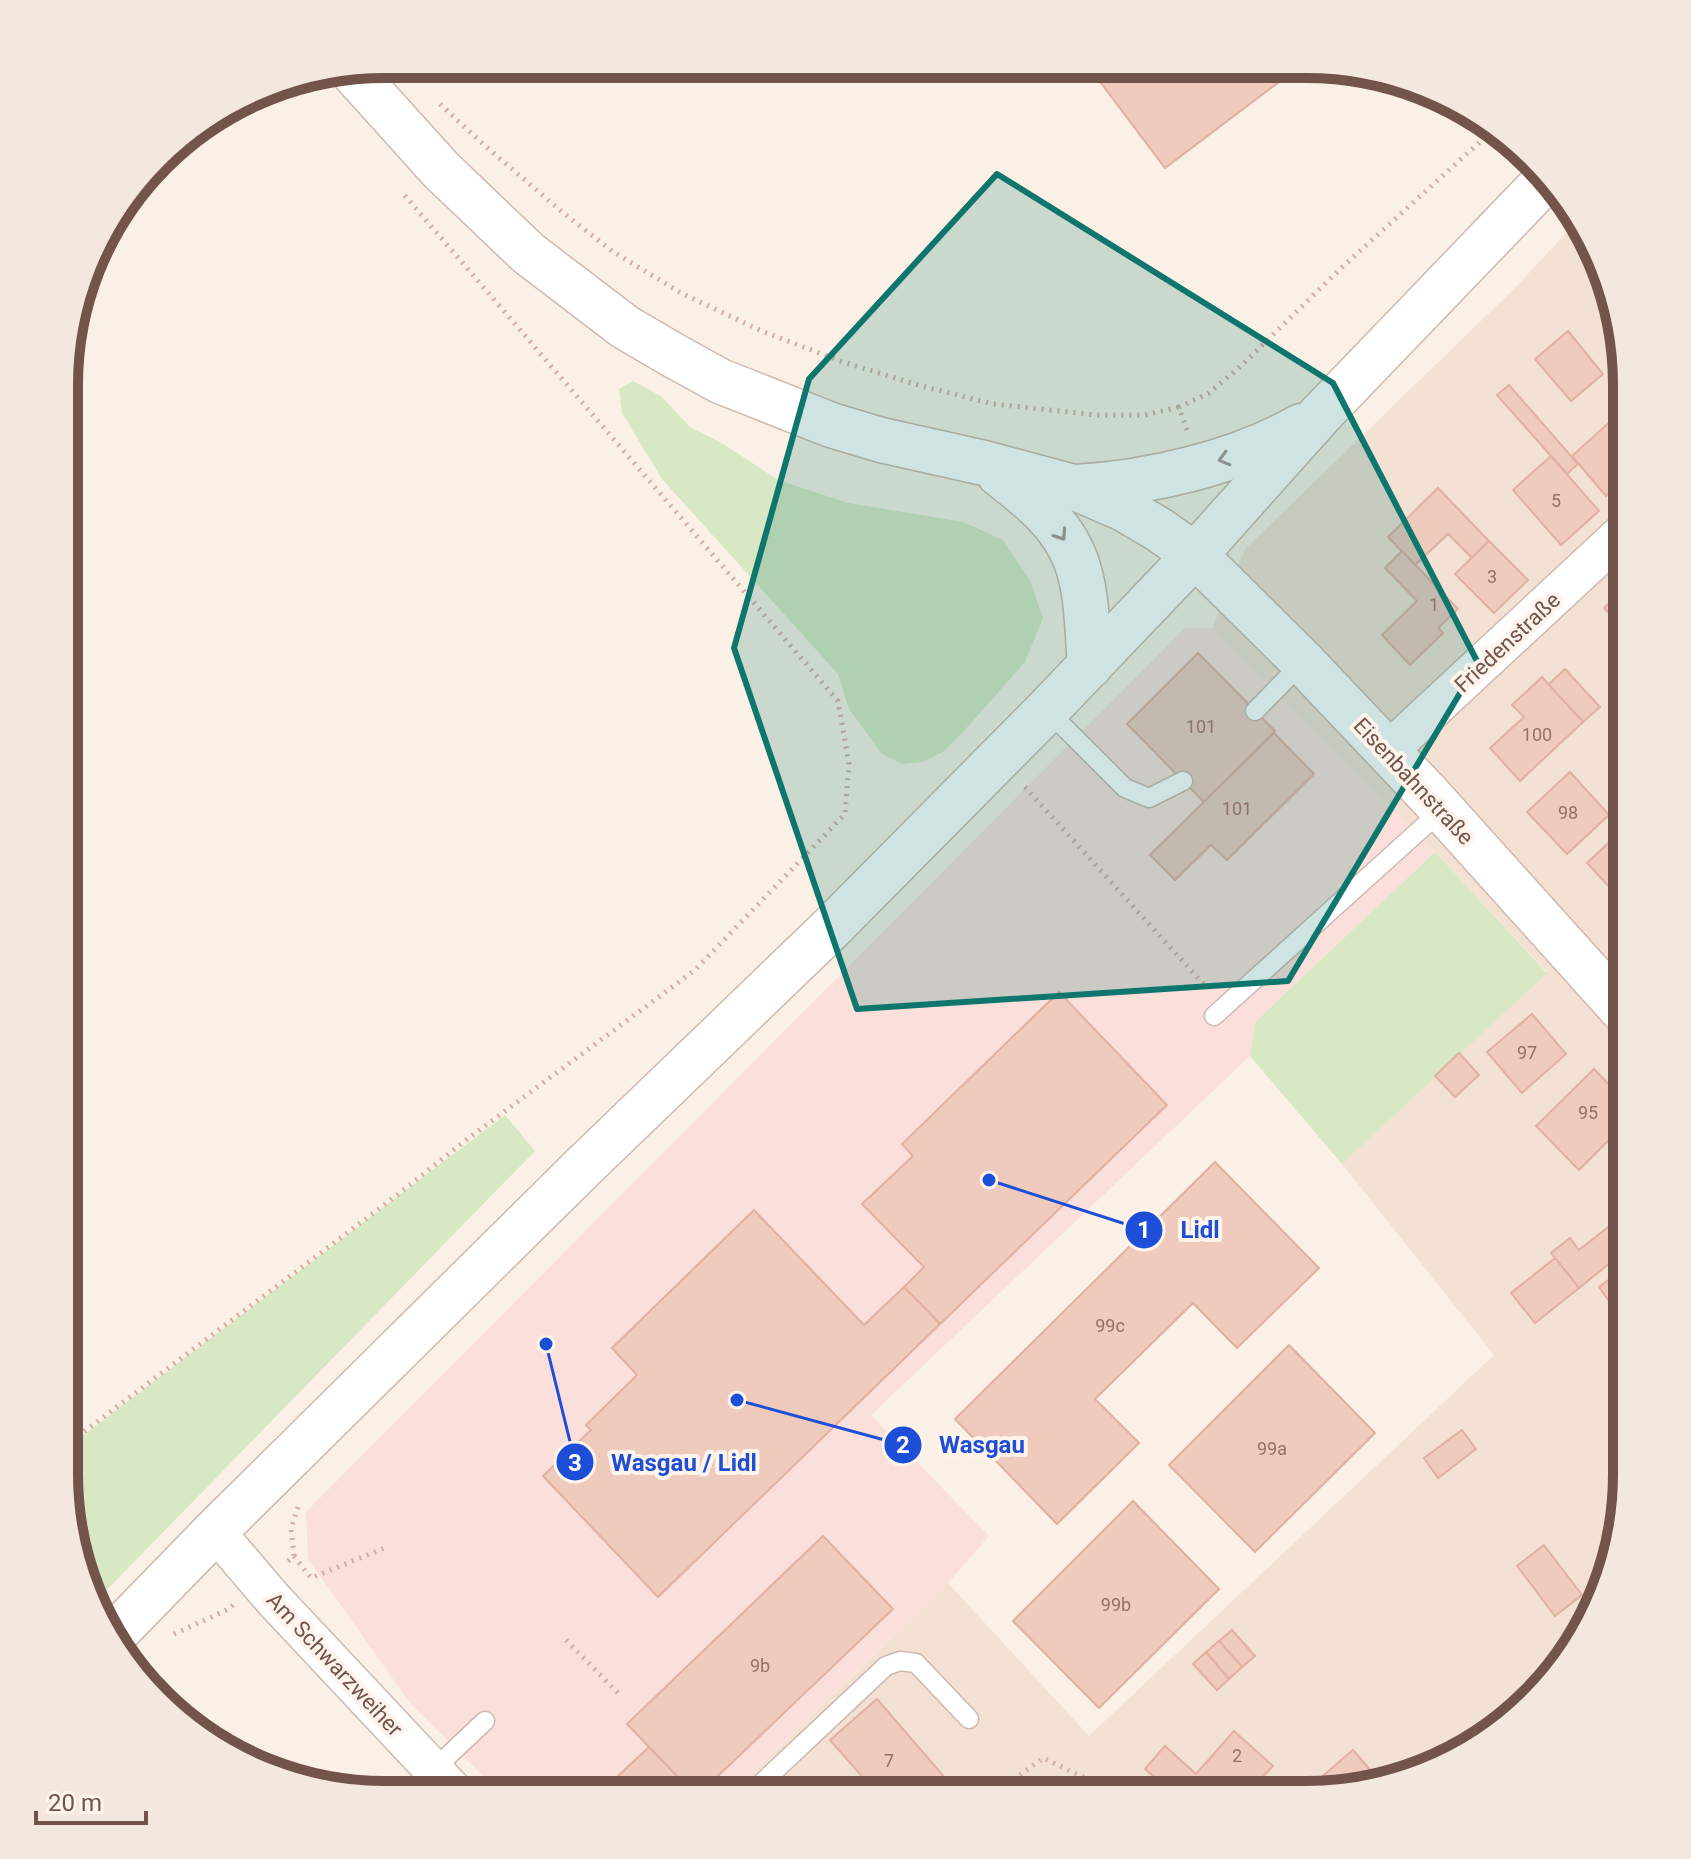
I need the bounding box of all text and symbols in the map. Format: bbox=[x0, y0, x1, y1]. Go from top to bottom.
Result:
one-way arrow bbox=[1218, 450, 1232, 466]
house number: 5 bbox=[1551, 490, 1561, 511]
one-way arrow bbox=[1051, 526, 1066, 540]
house number: 3 bbox=[1487, 566, 1497, 587]
street label: Friedenstraße bbox=[1449, 587, 1565, 697]
house number: 1 bbox=[1429, 594, 1439, 615]
street label: Eisenbahnstraße bbox=[1349, 713, 1479, 850]
house number: 101 bbox=[1186, 716, 1216, 737]
house number: 100 bbox=[1522, 724, 1552, 745]
house number: 101 bbox=[1222, 798, 1252, 819]
house number: 98 bbox=[1558, 802, 1578, 823]
house number: 97 bbox=[1517, 1042, 1537, 1063]
house number: 95 bbox=[1578, 1102, 1598, 1123]
callout: Lidl bbox=[1124, 1206, 1235, 1254]
text: 1 bbox=[1137, 1216, 1151, 1244]
text: Lidl bbox=[1180, 1216, 1220, 1244]
house number: 99c bbox=[1095, 1315, 1125, 1336]
callout: Wasgau bbox=[883, 1421, 1041, 1469]
text: 2 bbox=[896, 1431, 910, 1459]
text: Wasgau bbox=[939, 1431, 1025, 1459]
callout: Wasgau / Lidl bbox=[555, 1438, 772, 1486]
house number: 99a bbox=[1257, 1438, 1287, 1459]
text: 3 bbox=[568, 1449, 582, 1477]
text: Wasgau / Lidl bbox=[611, 1449, 757, 1477]
street label: Am Schwarzweiher bbox=[262, 1587, 408, 1742]
house number: 99b bbox=[1101, 1594, 1131, 1615]
house number: 9b bbox=[750, 1655, 770, 1676]
house number: 2 bbox=[1232, 1745, 1242, 1766]
house number: 7 bbox=[884, 1750, 894, 1771]
scale bar bbox=[36, 1775, 146, 1825]
text: 20 m bbox=[48, 1789, 102, 1817]

